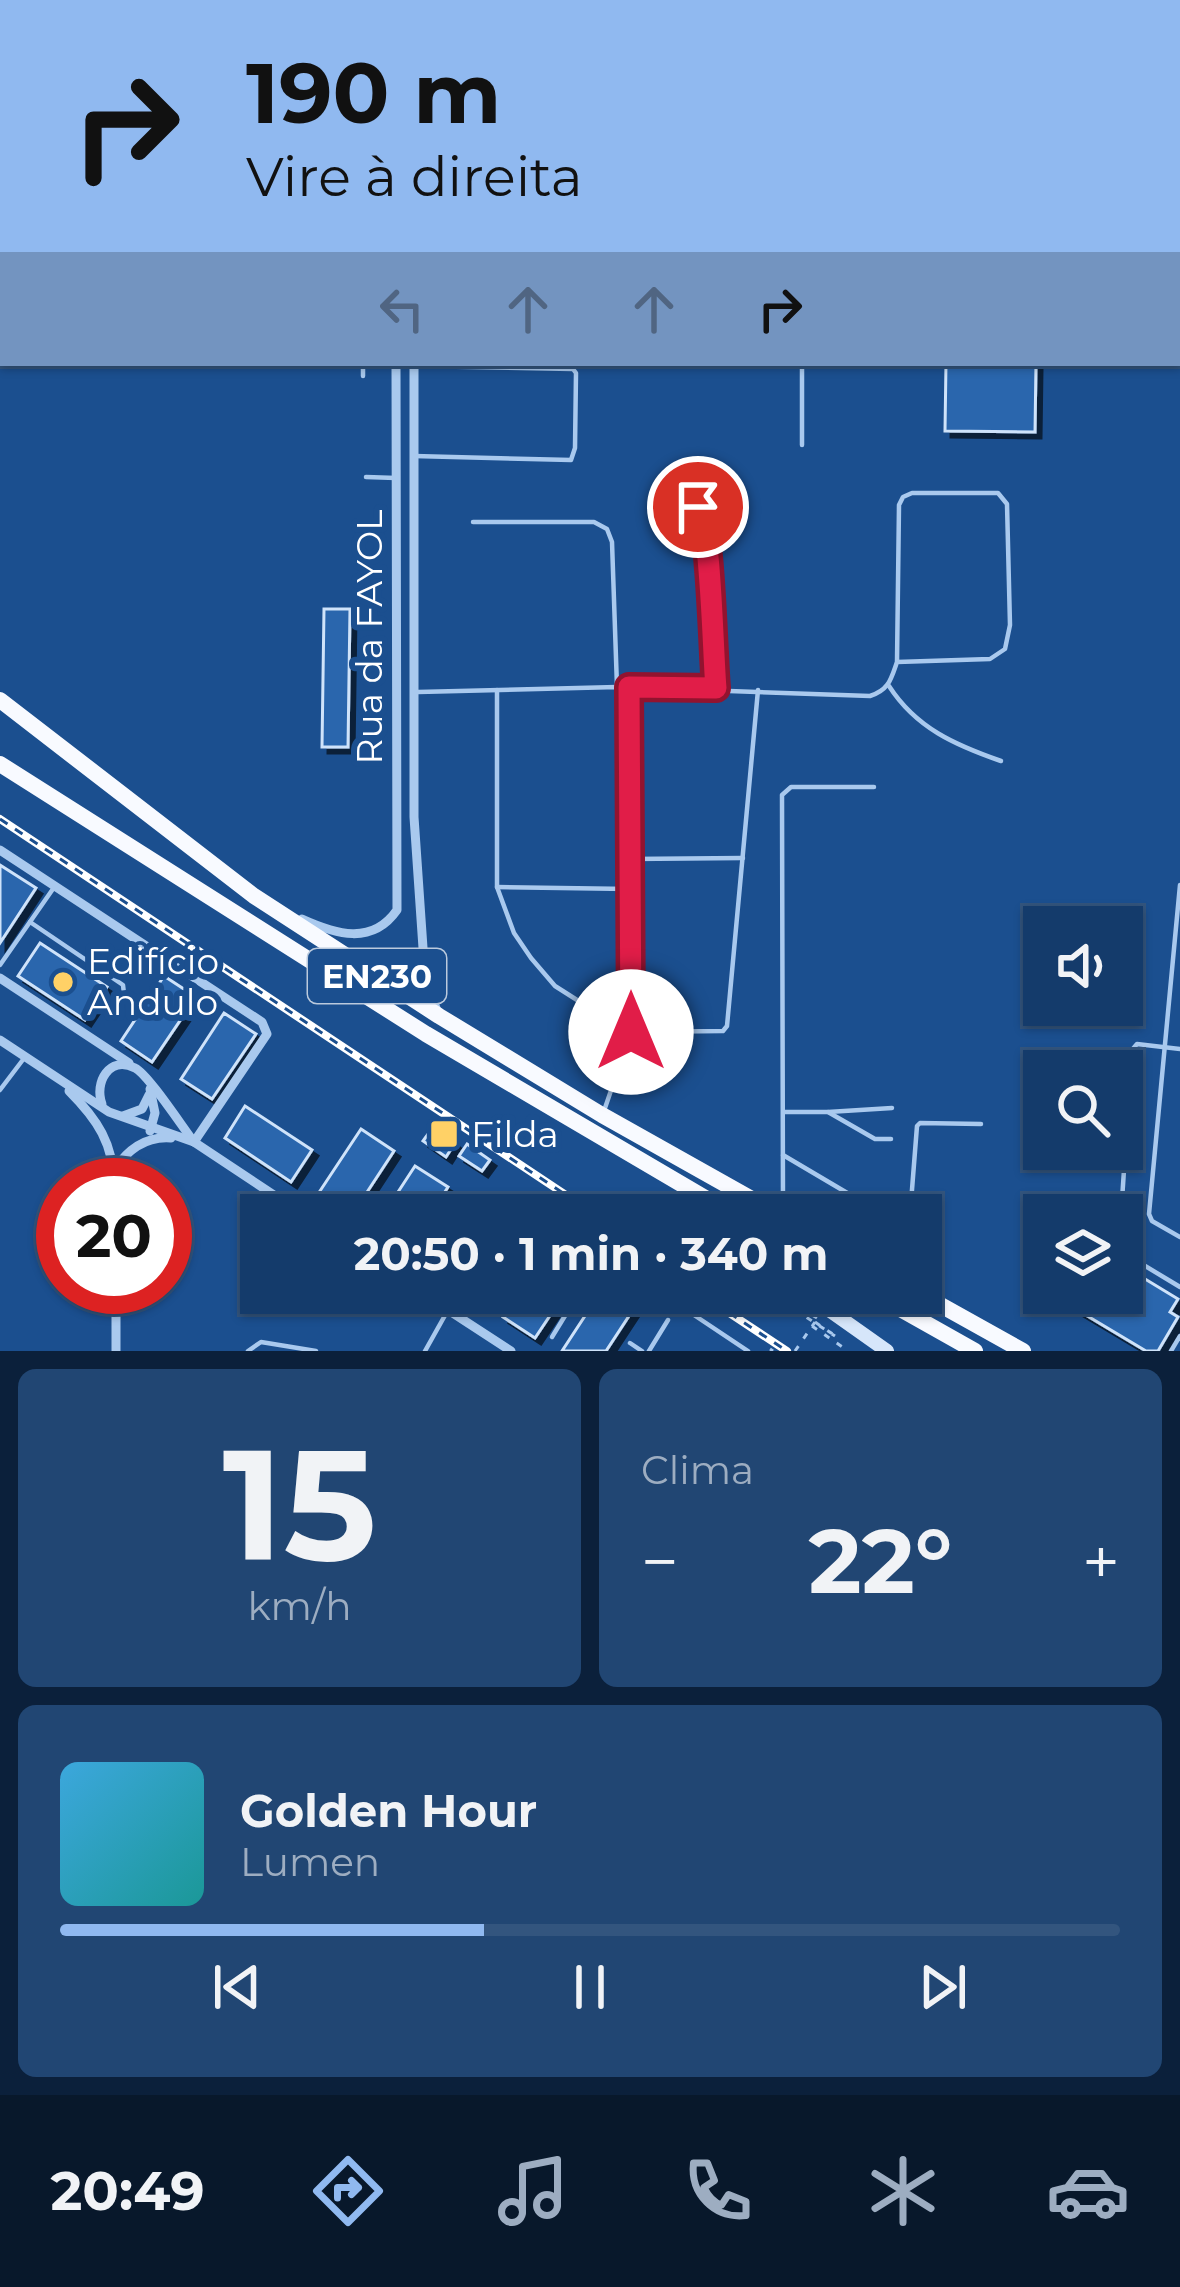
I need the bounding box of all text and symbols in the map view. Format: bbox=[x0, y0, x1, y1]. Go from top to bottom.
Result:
text: 190 m bbox=[246, 42, 501, 144]
icon: right bbox=[48, 48, 204, 204]
text: Vire à direita bbox=[246, 144, 583, 210]
icon: left bbox=[369, 276, 435, 342]
icon: ahead bbox=[495, 276, 561, 342]
icon: ahead bbox=[621, 276, 687, 342]
icon: right bbox=[747, 276, 813, 342]
pin bbox=[647, 456, 749, 558]
icon: arrive bbox=[665, 474, 731, 540]
street label: Rua da FAYOL bbox=[347, 510, 391, 764]
map controls bbox=[1023, 906, 1143, 1314]
button: sound bbox=[1023, 906, 1143, 1026]
place label: Edifício Andulo bbox=[87, 939, 219, 1024]
road number: EN230 bbox=[308, 949, 446, 1003]
marker: Edifício Andulo bbox=[50, 969, 76, 995]
position arrow bbox=[568, 969, 694, 1095]
button: search bbox=[1023, 1050, 1143, 1170]
place label: Filda bbox=[471, 1112, 559, 1156]
marker: Filda bbox=[428, 1118, 460, 1150]
speed limit sign: 20 bbox=[36, 1158, 192, 1314]
button: layers bbox=[1023, 1194, 1143, 1314]
text: 20:50 · 1 min · 340 m bbox=[354, 1226, 828, 1281]
text: 15 bbox=[223, 1409, 376, 1599]
text: Clima bbox=[641, 1446, 754, 1494]
text: 22° bbox=[809, 1506, 952, 1616]
text: − bbox=[641, 1521, 679, 1602]
text: + bbox=[1082, 1521, 1120, 1602]
text: km/h bbox=[247, 1582, 352, 1630]
text: Golden Hour bbox=[240, 1783, 537, 1838]
text: Lumen bbox=[240, 1838, 380, 1886]
icon: previous bbox=[204, 1954, 270, 2020]
icon: pause bbox=[557, 1954, 623, 2020]
icon: next bbox=[910, 1954, 976, 2020]
icon: directions bbox=[306, 2149, 390, 2233]
icon: music bbox=[491, 2149, 575, 2233]
icon: phone bbox=[676, 2149, 760, 2233]
icon: climate bbox=[861, 2149, 945, 2233]
icon: car bbox=[1046, 2149, 1130, 2233]
text: 20:49 bbox=[50, 2158, 205, 2224]

